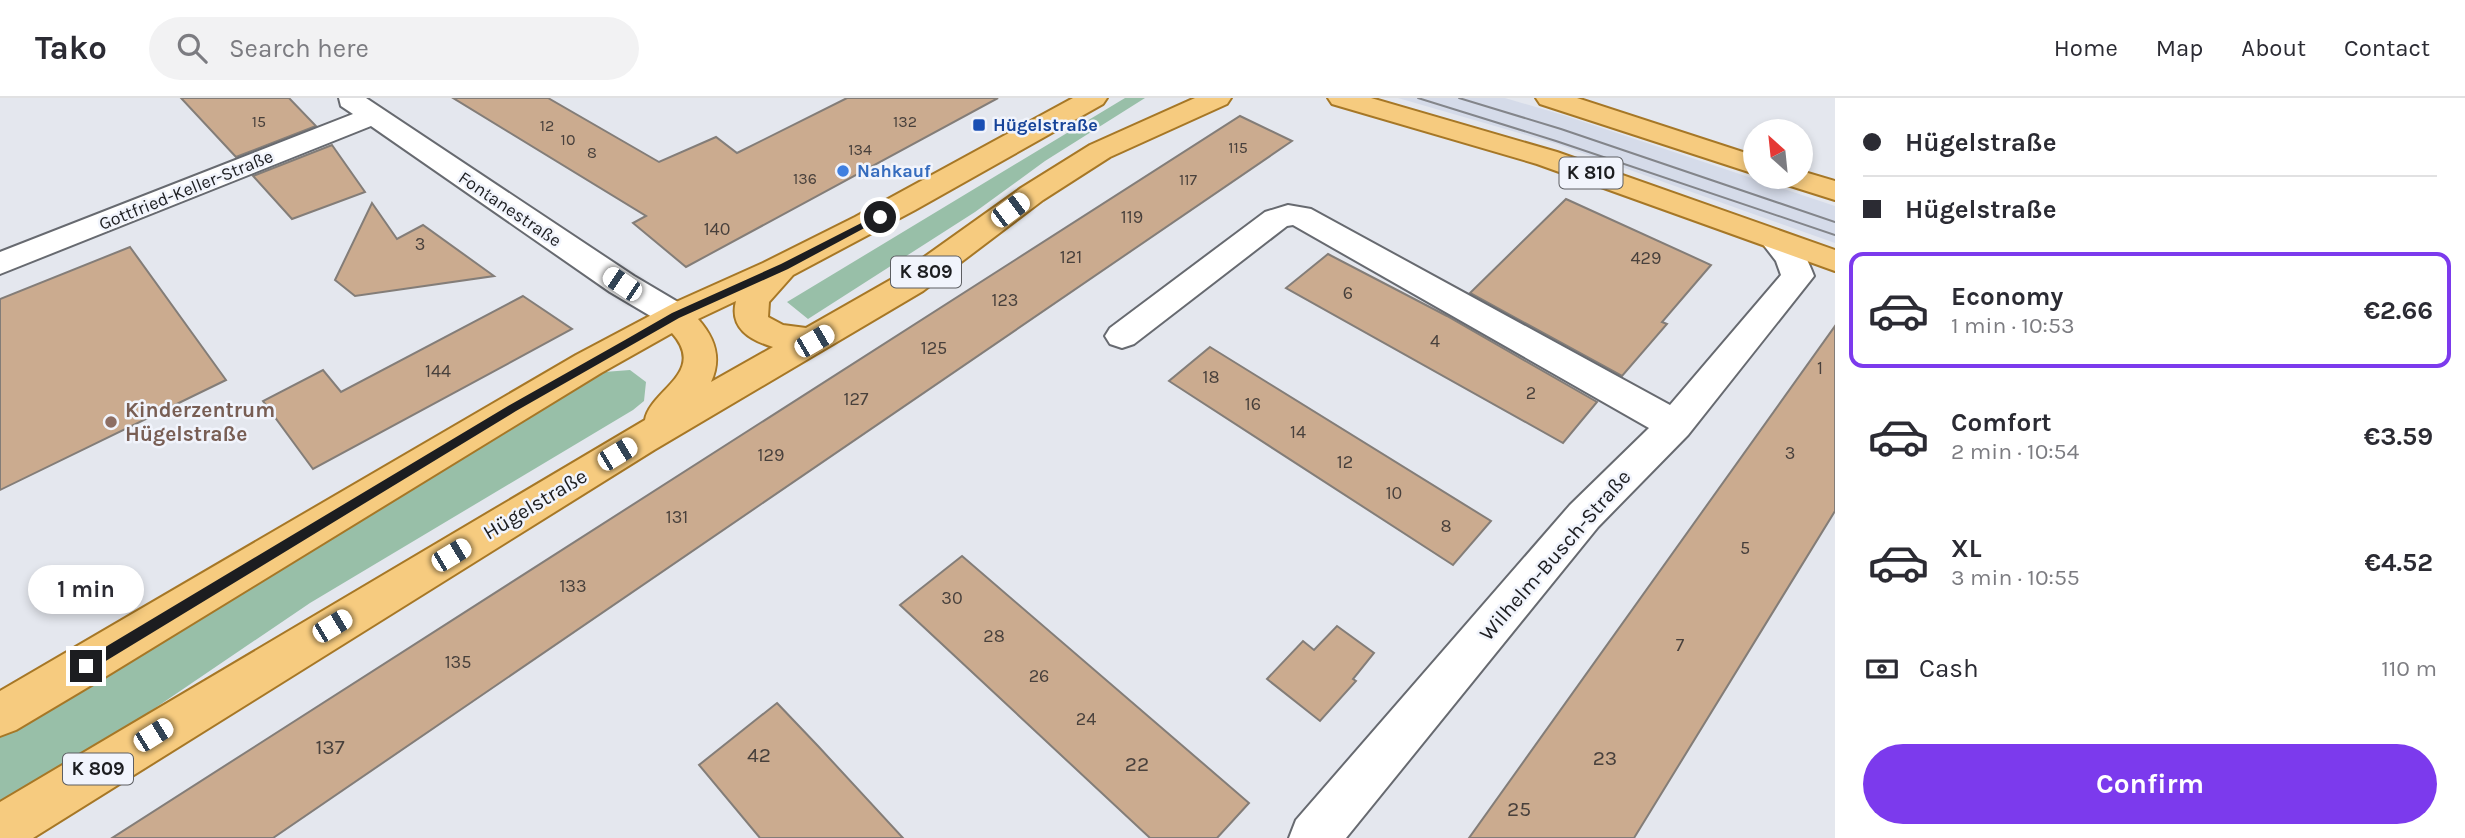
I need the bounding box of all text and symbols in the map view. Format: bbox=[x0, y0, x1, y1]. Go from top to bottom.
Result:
search box bbox=[149, 17, 639, 80]
text: Tako bbox=[35, 29, 107, 67]
icon: search bbox=[173, 29, 211, 67]
text: Search here bbox=[229, 33, 369, 64]
text: Home bbox=[2054, 34, 2118, 62]
text: Map bbox=[2156, 34, 2203, 62]
text: About bbox=[2241, 34, 2306, 62]
text: Contact bbox=[2344, 34, 2430, 62]
house number: 15 bbox=[252, 112, 266, 131]
house number: 132 bbox=[893, 112, 917, 131]
place label: Hügelstraße bbox=[993, 114, 1098, 136]
house number: 12 bbox=[540, 116, 554, 135]
marker: Hügelstraße bbox=[971, 117, 987, 133]
north arrow bbox=[1743, 119, 1813, 189]
map controls bbox=[1743, 119, 1813, 189]
text: Hügelstraße bbox=[1905, 127, 2057, 158]
house number: 10 bbox=[561, 130, 575, 149]
house number: 115 bbox=[1228, 138, 1248, 157]
house number: 134 bbox=[848, 140, 872, 159]
house number: 8 bbox=[587, 143, 597, 162]
street label: Gottfried-Keller-Straße bbox=[96, 145, 276, 235]
road number: K 810 bbox=[1560, 158, 1622, 188]
place label: Nahkauf bbox=[857, 160, 931, 182]
marker: Nahkauf bbox=[835, 163, 851, 179]
street label: Fontanestraße bbox=[454, 167, 566, 251]
house number: 136 bbox=[793, 169, 817, 188]
house number: 117 bbox=[1179, 170, 1198, 189]
car bbox=[987, 189, 1034, 231]
text: Hügelstraße bbox=[1905, 194, 2057, 225]
route start bbox=[864, 201, 896, 233]
house number: 119 bbox=[1121, 206, 1143, 228]
house number: 140 bbox=[704, 218, 730, 240]
house number: 3 bbox=[415, 233, 425, 255]
house number: 121 bbox=[1060, 246, 1082, 268]
house number: 429 bbox=[1631, 247, 1661, 269]
road number: K 809 bbox=[891, 256, 961, 288]
car bbox=[599, 264, 646, 304]
icon: car bbox=[1867, 279, 1930, 342]
text: Economy bbox=[1951, 281, 2063, 312]
house number: 6 bbox=[1343, 282, 1353, 304]
house number: 123 bbox=[991, 289, 1019, 311]
text: €2.66 bbox=[2364, 295, 2433, 326]
text: 1 min · 10:53 bbox=[1951, 312, 2074, 339]
car bbox=[791, 321, 838, 361]
house number: 4 bbox=[1430, 330, 1440, 352]
house number: 125 bbox=[921, 337, 947, 359]
house number: 1 bbox=[1817, 357, 1823, 379]
house number: 144 bbox=[425, 360, 451, 382]
house number: 18 bbox=[1202, 366, 1220, 388]
house number: 2 bbox=[1526, 382, 1536, 404]
house number: 127 bbox=[844, 388, 869, 410]
house number: 16 bbox=[1245, 393, 1261, 415]
place label: Kinderzentrum Hügelstraße bbox=[125, 398, 275, 446]
icon: car bbox=[1867, 405, 1930, 468]
text: Comfort bbox=[1951, 407, 2052, 438]
marker: Kinderzentrum Hügelstraße bbox=[103, 414, 119, 430]
house number: 14 bbox=[1290, 421, 1306, 443]
text: €3.59 bbox=[2364, 421, 2433, 452]
car bbox=[594, 434, 641, 474]
text: 2 min · 10:54 bbox=[1951, 438, 2079, 465]
house number: 3 bbox=[1785, 442, 1795, 464]
house number: 129 bbox=[758, 444, 784, 466]
house number: 12 bbox=[1337, 451, 1353, 473]
street label: Hügelstraße bbox=[479, 464, 591, 544]
street label: Wilhelm-Busch-Straße bbox=[1474, 465, 1636, 645]
house number: 10 bbox=[1386, 482, 1402, 504]
house number: 131 bbox=[666, 506, 688, 528]
house number: 8 bbox=[1440, 515, 1452, 537]
icon: car bbox=[1867, 531, 1930, 594]
text: XL bbox=[1951, 533, 1982, 564]
car bbox=[428, 535, 475, 575]
house number: 5 bbox=[1740, 537, 1750, 559]
text: €4.52 bbox=[2365, 547, 2433, 578]
callout: 1 min bbox=[28, 564, 144, 614]
text: 3 min · 10:55 bbox=[1951, 564, 2080, 591]
house number: 133 bbox=[559, 575, 587, 597]
text: 1 min bbox=[57, 576, 115, 603]
house number: 30 bbox=[941, 587, 963, 609]
car bbox=[309, 606, 356, 646]
house number: 28 bbox=[983, 625, 1005, 647]
house number: 7 bbox=[1676, 634, 1685, 656]
route end bbox=[70, 650, 102, 682]
icon: cash bbox=[1863, 650, 1901, 688]
house number: 135 bbox=[445, 651, 471, 673]
text: Cash bbox=[1919, 653, 1979, 684]
text: 110 m bbox=[2381, 655, 2437, 682]
house number: 26 bbox=[1029, 665, 1049, 687]
house number: 24 bbox=[1076, 708, 1096, 730]
car bbox=[130, 715, 177, 755]
house number: 137 bbox=[315, 735, 345, 759]
house number: 42 bbox=[747, 743, 771, 767]
button: Confirm bbox=[1863, 744, 2437, 824]
house number: 23 bbox=[1593, 746, 1617, 770]
house number: 22 bbox=[1125, 752, 1149, 776]
road number: K 809 bbox=[63, 754, 133, 784]
house number: 25 bbox=[1507, 797, 1531, 821]

